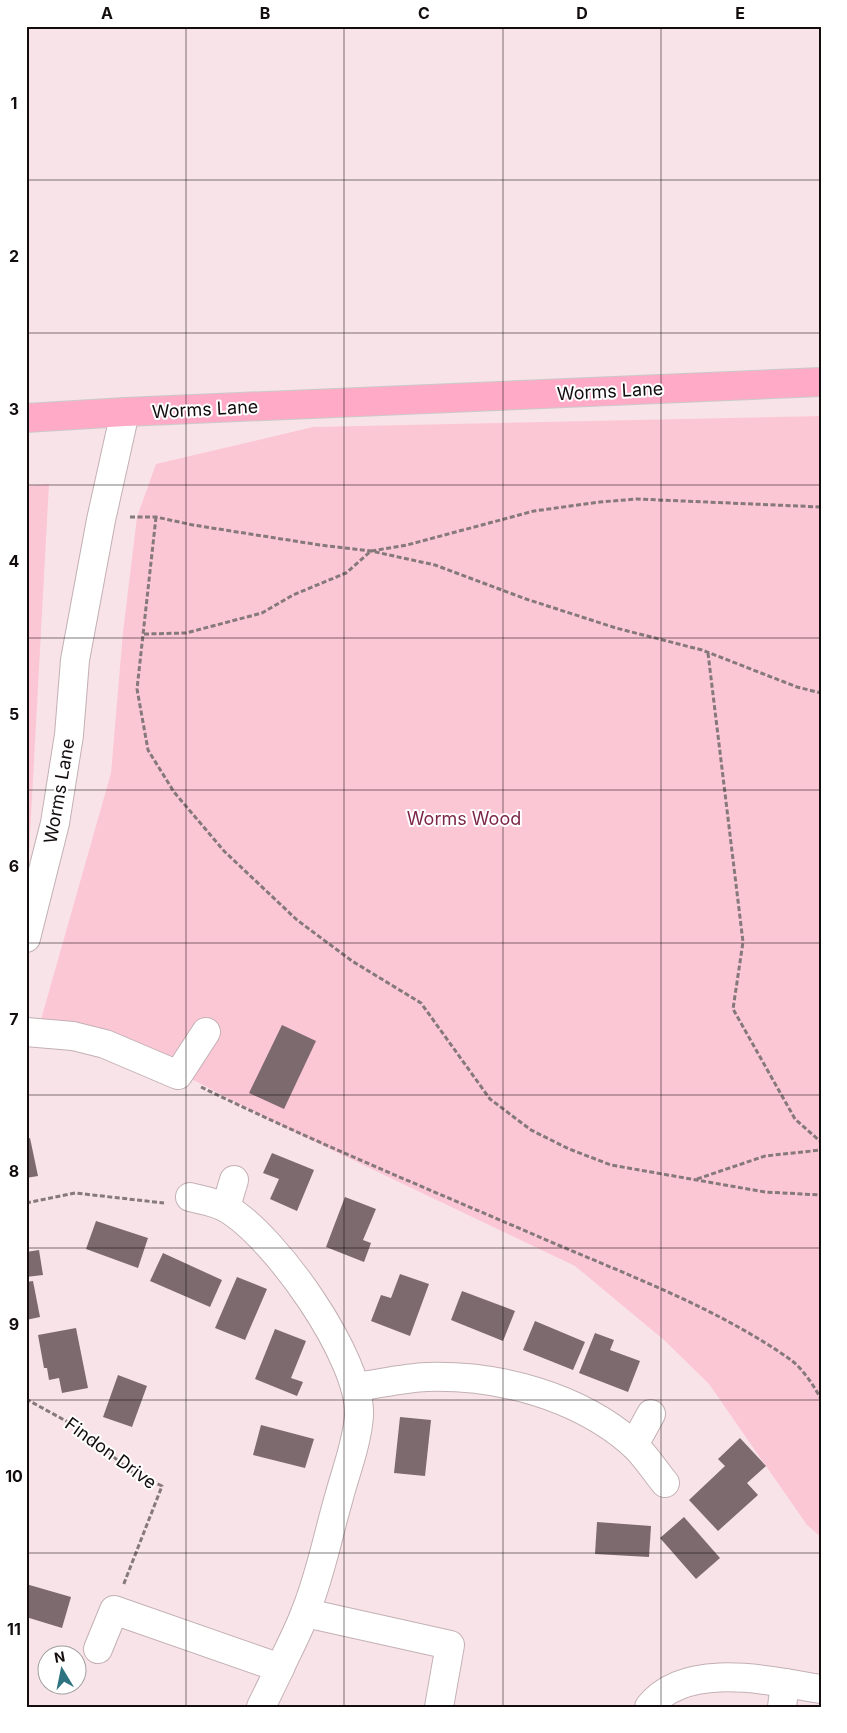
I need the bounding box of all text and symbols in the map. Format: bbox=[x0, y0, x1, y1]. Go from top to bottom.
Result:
text: A bbox=[101, 3, 113, 23]
text: B bbox=[260, 3, 270, 23]
text: C bbox=[418, 3, 430, 23]
text: D bbox=[576, 3, 588, 23]
text: E bbox=[735, 3, 745, 23]
text: 1 bbox=[11, 93, 17, 113]
text: 2 bbox=[9, 246, 19, 266]
street label: Worms Lane bbox=[556, 378, 664, 404]
street label: Worms Lane bbox=[151, 396, 259, 422]
text: 3 bbox=[9, 399, 19, 419]
text: 4 bbox=[9, 551, 20, 571]
text: 5 bbox=[9, 704, 19, 724]
street label: Worms Lane bbox=[39, 737, 79, 845]
park label: Worms Wood bbox=[407, 808, 521, 829]
text: 6 bbox=[9, 856, 19, 876]
text: 7 bbox=[9, 1009, 19, 1029]
text: 8 bbox=[9, 1161, 19, 1181]
text: 9 bbox=[9, 1314, 19, 1334]
street label: Findon Drive bbox=[61, 1413, 161, 1493]
text: 10 bbox=[5, 1466, 23, 1486]
text: 11 bbox=[7, 1619, 21, 1639]
north arrow bbox=[38, 1646, 88, 1696]
text: N bbox=[53, 1647, 66, 1666]

